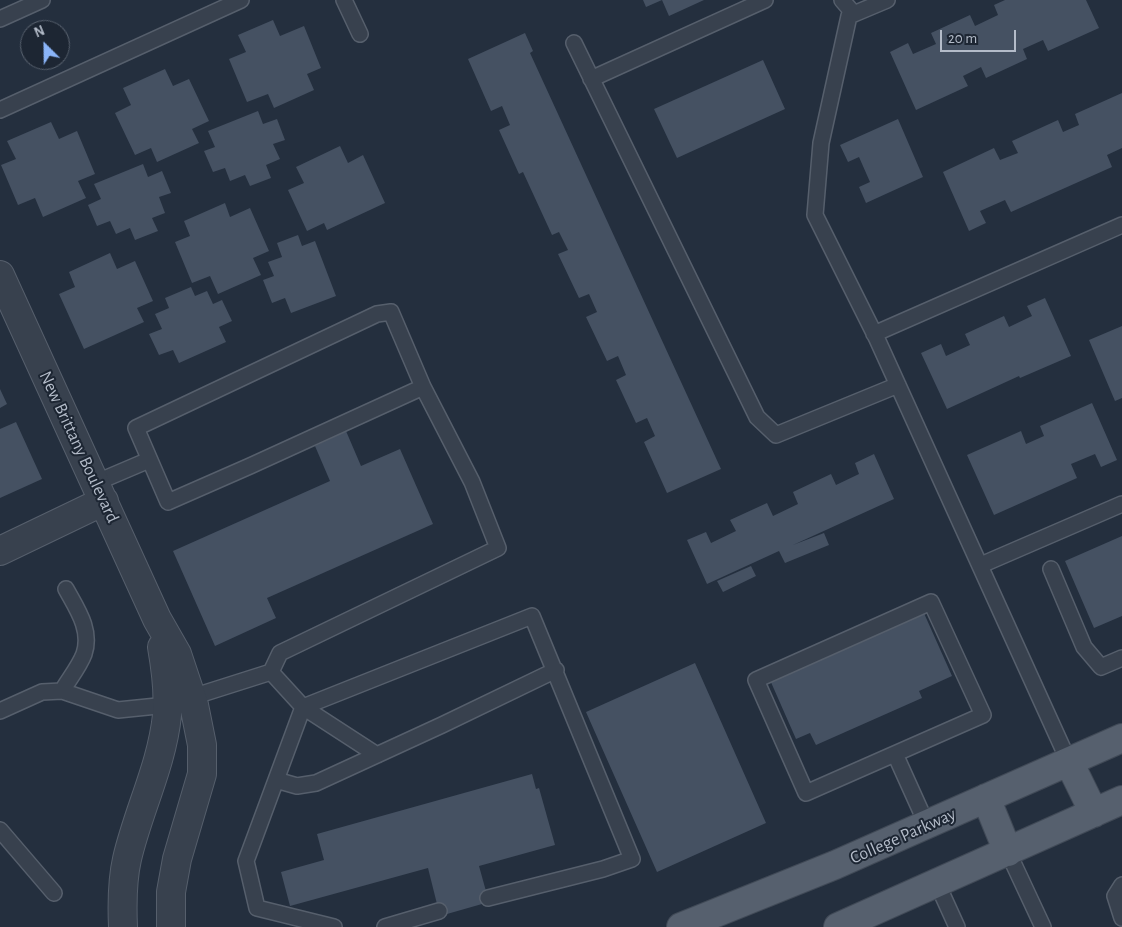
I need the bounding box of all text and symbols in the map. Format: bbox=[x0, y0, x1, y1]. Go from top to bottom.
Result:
north arrow bbox=[20, 20, 70, 70]
scale bar bbox=[942, 20, 1018, 52]
text: N bbox=[32, 24, 47, 40]
text: 20 m bbox=[948, 31, 977, 46]
street label: New Brittany Boulevard bbox=[34, 368, 124, 526]
street label: College Parkway bbox=[847, 803, 959, 869]

